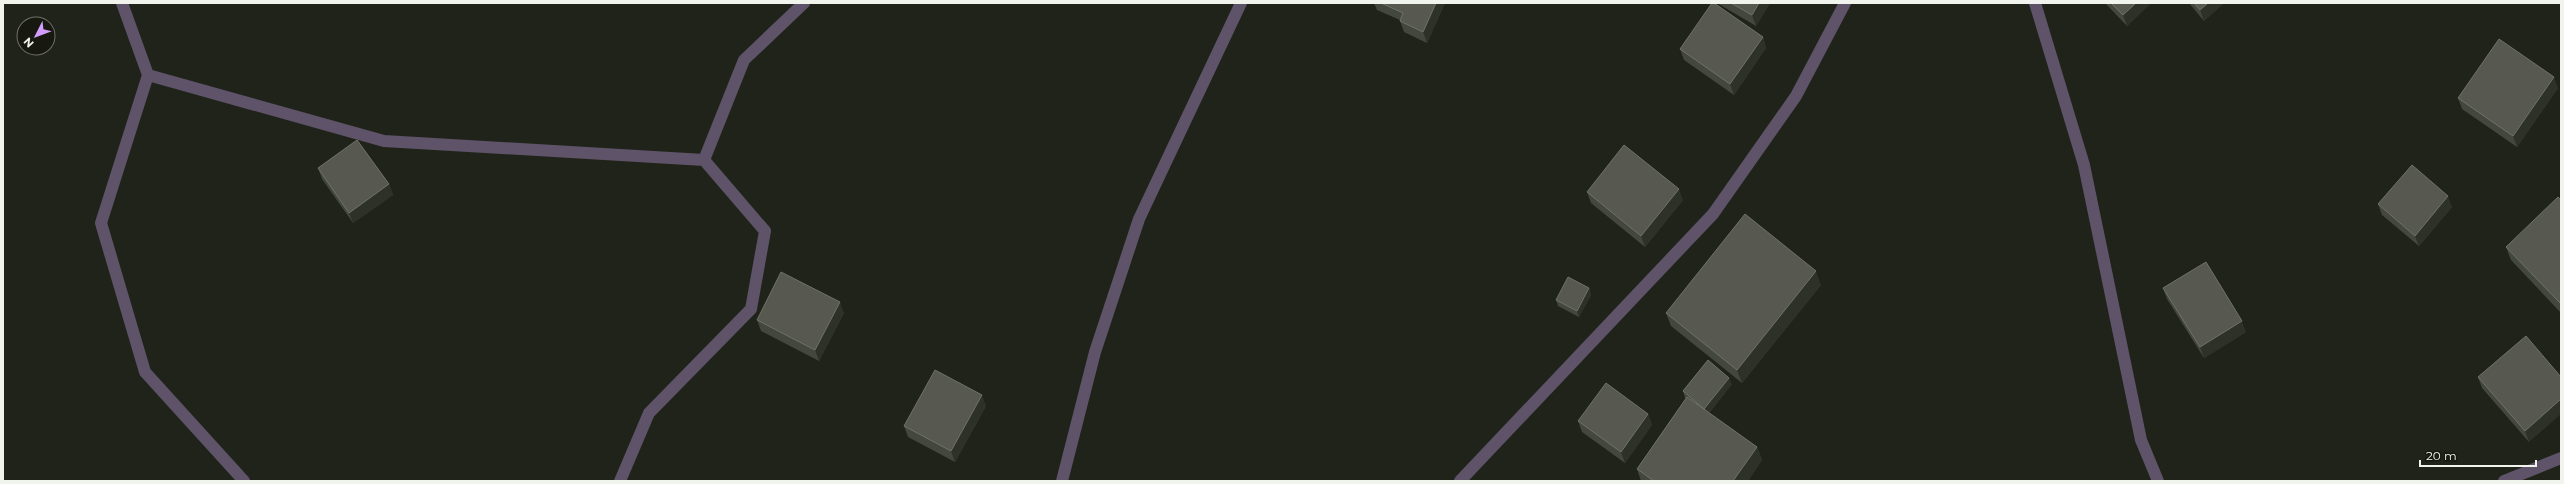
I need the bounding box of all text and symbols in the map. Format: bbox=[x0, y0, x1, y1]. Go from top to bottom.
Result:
north arrow bbox=[16, 16, 56, 56]
text: N bbox=[20, 35, 37, 51]
scale bar bbox=[2420, 442, 2536, 468]
text: 20 m bbox=[2426, 448, 2457, 463]

